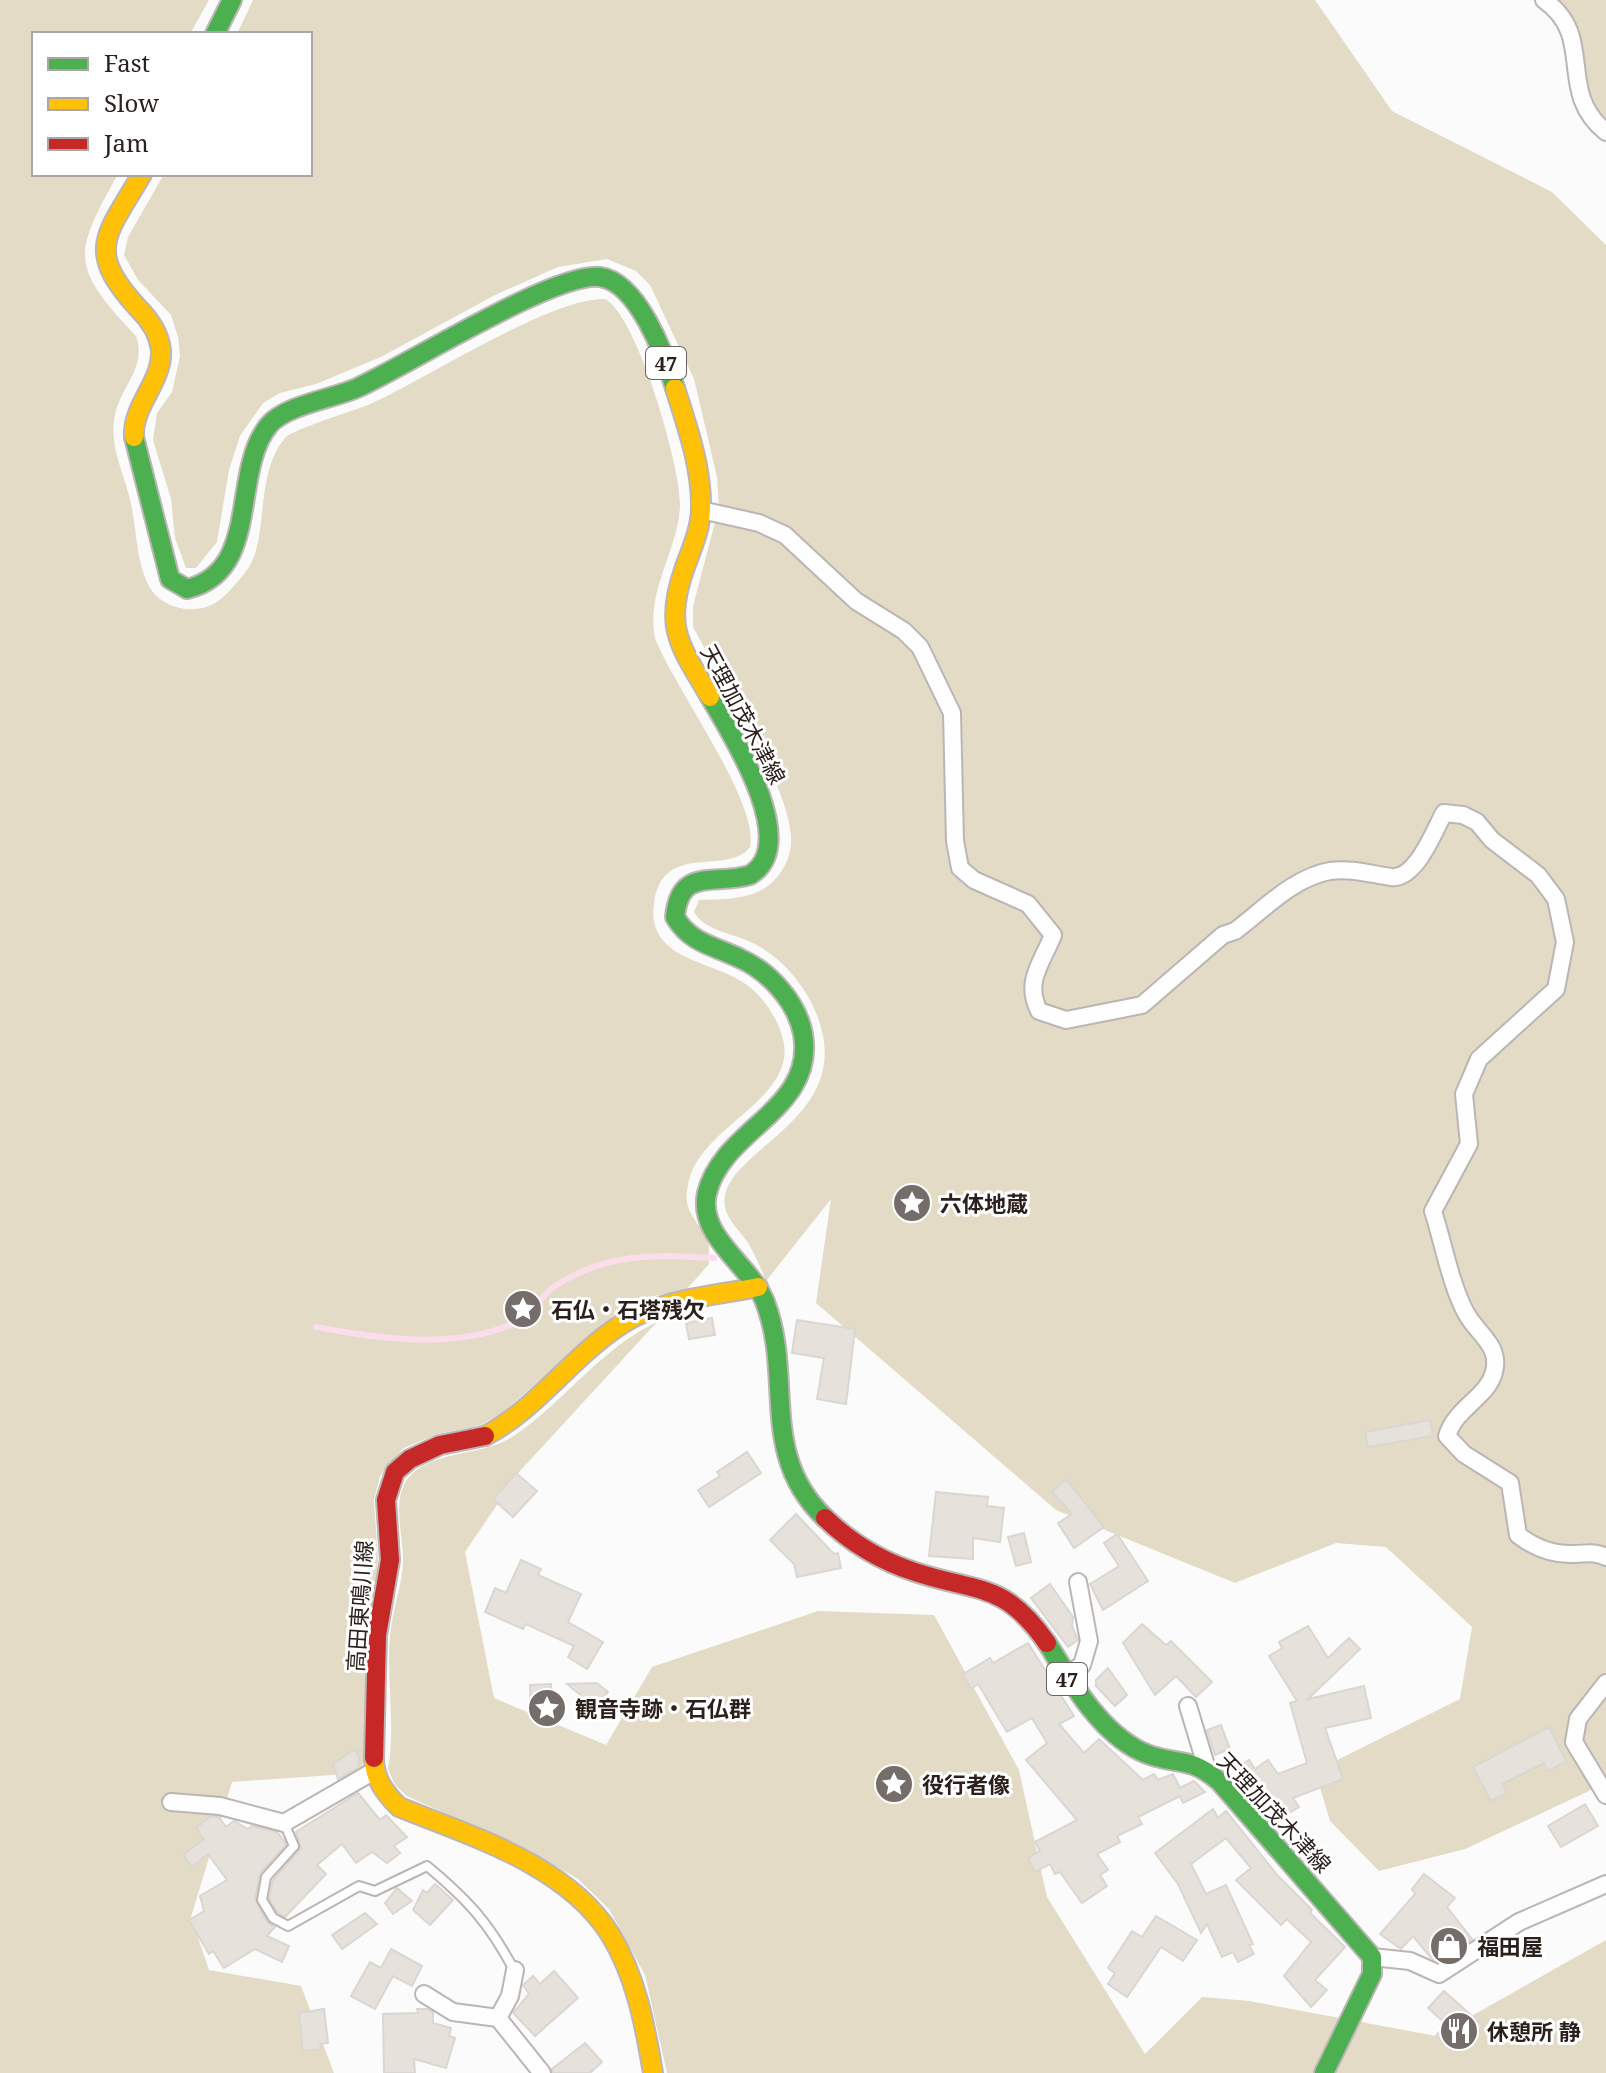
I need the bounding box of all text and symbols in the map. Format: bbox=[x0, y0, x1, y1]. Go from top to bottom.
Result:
legend bbox=[32, 32, 312, 176]
text: Fast bbox=[104, 46, 150, 79]
text: Slow bbox=[104, 86, 159, 119]
text: Jam bbox=[103, 126, 149, 159]
road number: 47 bbox=[646, 347, 686, 379]
street label: 天理加茂木津線 bbox=[695, 639, 793, 789]
place icon: 六体地蔵 bbox=[891, 1182, 933, 1224]
place label: 六体地蔵 bbox=[940, 1188, 1028, 1218]
place icon: 石仏・石塔残欠 bbox=[502, 1288, 544, 1330]
place label: 石仏・石塔残欠 bbox=[551, 1294, 705, 1324]
street label: 高田東鳴川線 bbox=[339, 1539, 379, 1673]
road number: 47 bbox=[1047, 1663, 1087, 1695]
place icon: 観音寺跡・石仏群 bbox=[526, 1687, 568, 1729]
place label: 観音寺跡・石仏群 bbox=[575, 1693, 751, 1723]
street label: 天理加茂木津線 bbox=[1212, 1745, 1338, 1879]
place icon: 役行者像 bbox=[873, 1763, 915, 1805]
place label: 役行者像 bbox=[922, 1769, 1010, 1799]
shop icon: 福田屋 bbox=[1428, 1925, 1470, 1967]
place label: 福田屋 bbox=[1477, 1931, 1543, 1961]
restaurant icon: 休憩所 静 bbox=[1438, 2010, 1480, 2052]
place label: 休憩所 静 bbox=[1487, 2016, 1581, 2046]

